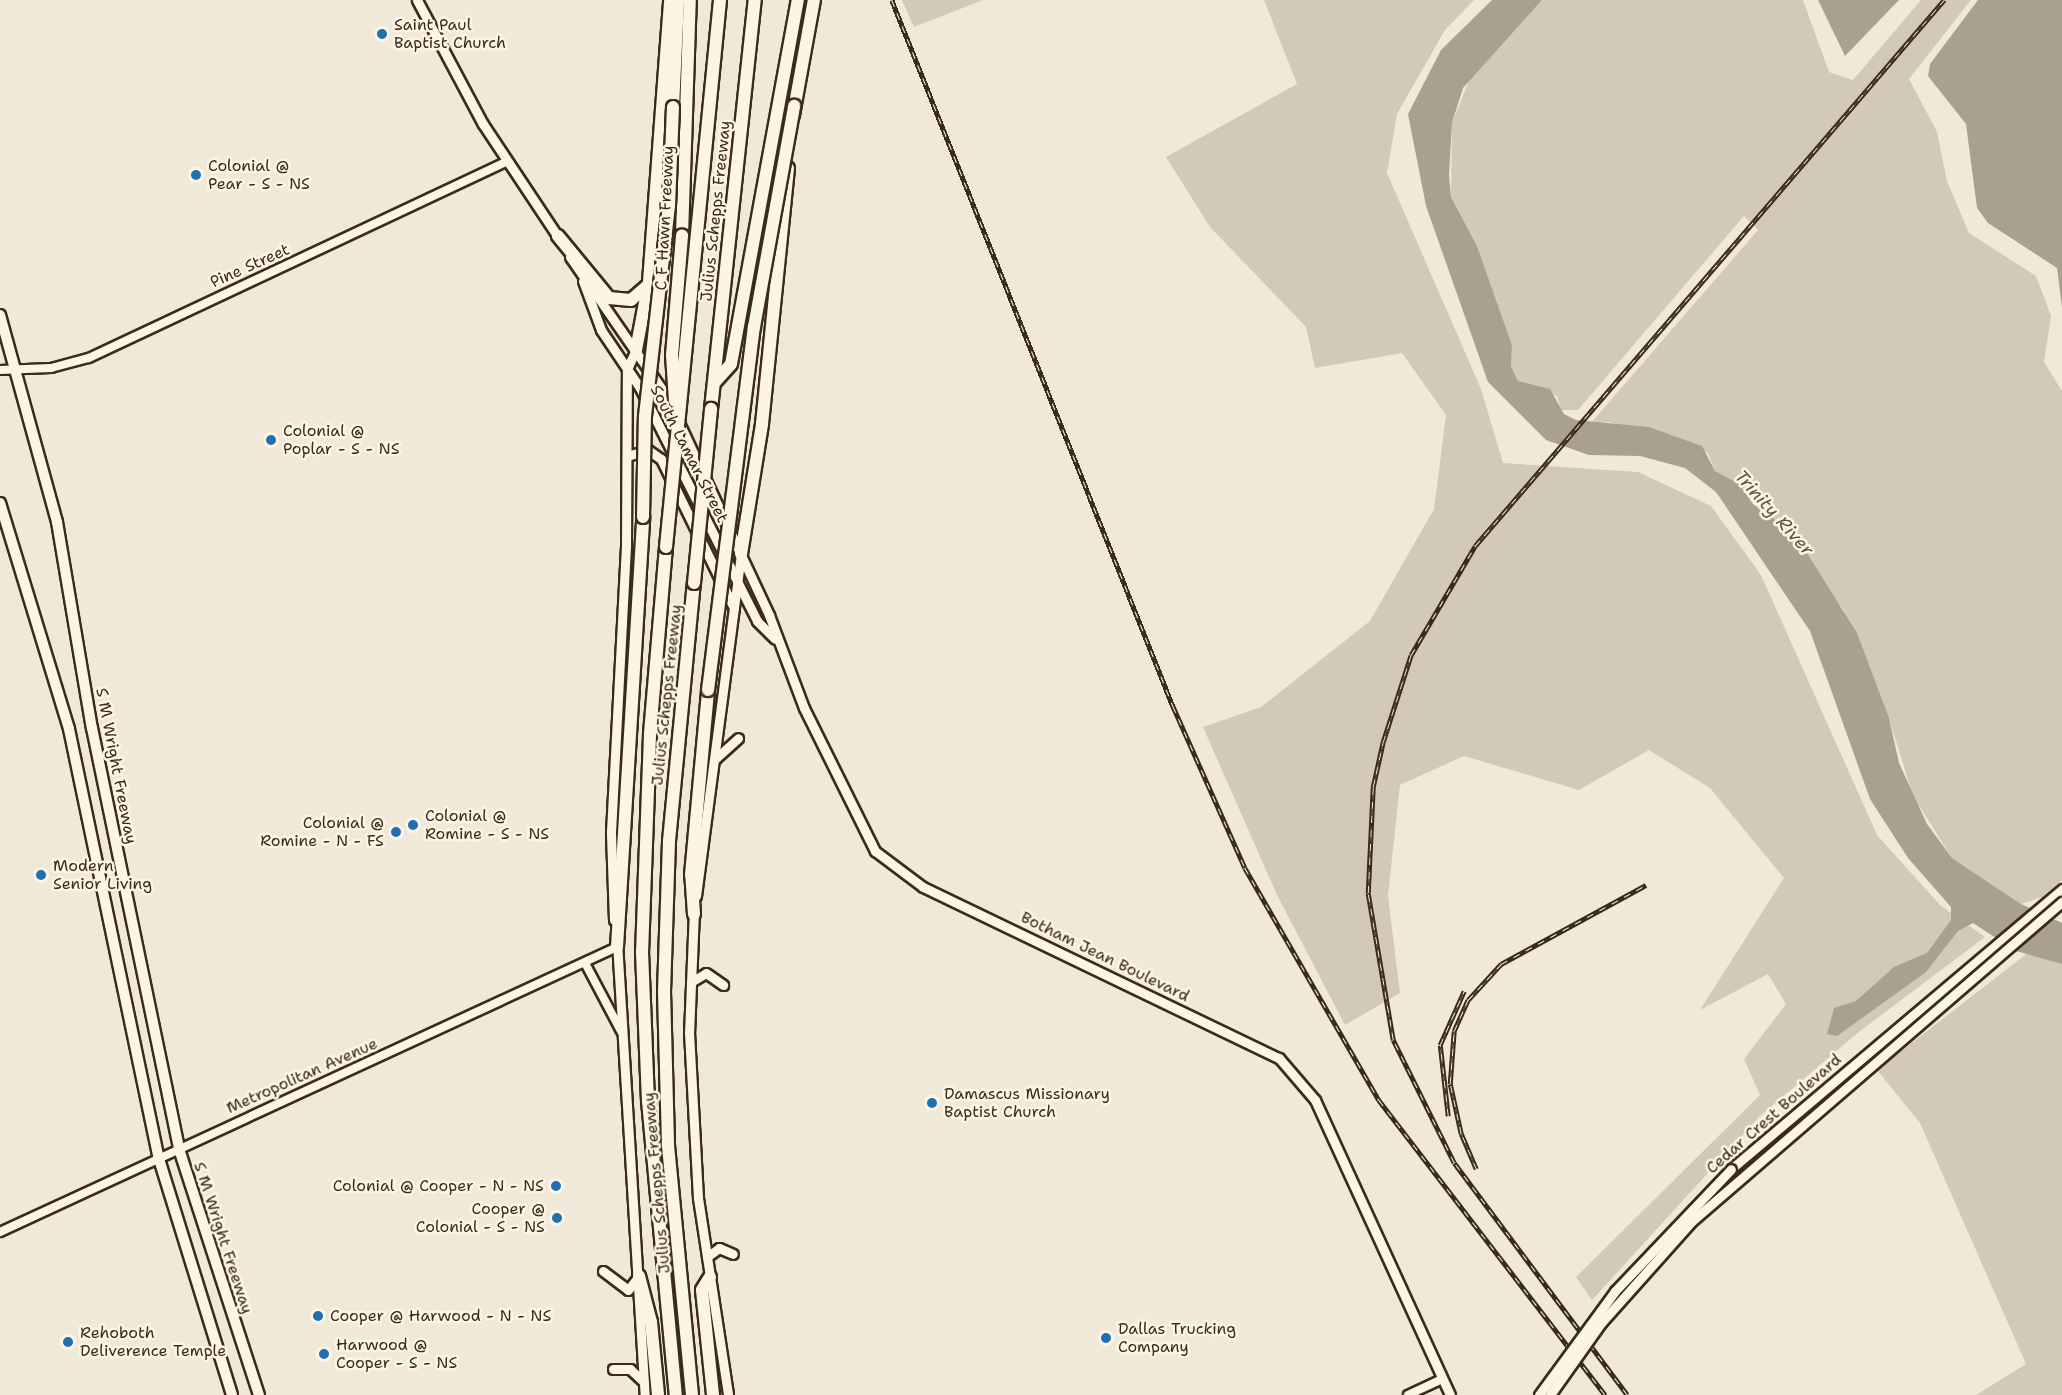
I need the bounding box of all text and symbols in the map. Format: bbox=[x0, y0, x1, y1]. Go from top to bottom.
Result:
place label: Saint Paul Baptist Church bbox=[394, 15, 506, 53]
marker: Saint Paul Baptist Church bbox=[375, 27, 389, 41]
street label: Julius Schepps Freeway bbox=[697, 120, 735, 302]
street label: C F Hawn Freeway bbox=[652, 145, 678, 291]
place label: Colonial @ Pear - S - NS bbox=[208, 156, 310, 194]
marker: Colonial @ Pear - S - NS bbox=[189, 168, 203, 182]
street label: Pine Street bbox=[207, 240, 293, 292]
street label: South Lamar Street bbox=[646, 382, 732, 526]
place label: Colonial @ Poplar - S - NS bbox=[283, 421, 400, 459]
marker: Colonial @ Poplar - S - NS bbox=[264, 433, 278, 447]
water label: Trinity River bbox=[1730, 466, 1818, 560]
street label: Julius Schepps Freeway bbox=[648, 604, 686, 786]
street label: S M Wright Freeway bbox=[91, 686, 141, 846]
place label: Colonial @ Romine - S - NS bbox=[425, 806, 549, 844]
place label: Colonial @ Romine - N - FS bbox=[260, 813, 384, 851]
marker: Colonial @ Romine - S - NS bbox=[406, 818, 420, 832]
marker: Colonial @ Romine - N - FS bbox=[389, 825, 403, 839]
place label: Modern Senior Living bbox=[53, 856, 152, 894]
marker: Modern Senior Living bbox=[34, 868, 48, 882]
street label: Botham Jean Boulevard bbox=[1018, 908, 1192, 1006]
street label: Metropolitan Avenue bbox=[224, 1034, 380, 1118]
street label: Cedar Crest Boulevard bbox=[1702, 1050, 1846, 1178]
place label: Damascus Missionary Baptist Church bbox=[944, 1084, 1110, 1122]
street label: Julius Schepps Freeway bbox=[640, 1092, 674, 1274]
marker: Damascus Missionary Baptist Church bbox=[925, 1096, 939, 1110]
street label: S M Wright Freeway bbox=[189, 1160, 257, 1316]
place label: Colonial @ Cooper - N - NS bbox=[333, 1176, 544, 1196]
marker: Colonial @ Cooper - N - NS bbox=[549, 1179, 563, 1193]
place label: Cooper @ Colonial - S - NS bbox=[416, 1199, 545, 1237]
marker: Cooper @ Colonial - S - NS bbox=[550, 1211, 564, 1225]
place label: Cooper @ Harwood - N - NS bbox=[330, 1306, 551, 1326]
marker: Cooper @ Harwood - N - NS bbox=[311, 1309, 325, 1323]
place label: Dallas Trucking Company bbox=[1118, 1319, 1236, 1357]
place label: Rehoboth Deliverence Temple bbox=[80, 1323, 226, 1361]
marker: Dallas Trucking Company bbox=[1099, 1331, 1113, 1345]
marker: Rehoboth Deliverence Temple bbox=[61, 1335, 75, 1349]
place label: Harwood @ Cooper - S - NS bbox=[336, 1335, 457, 1373]
marker: Harwood @ Cooper - S - NS bbox=[317, 1347, 331, 1361]

